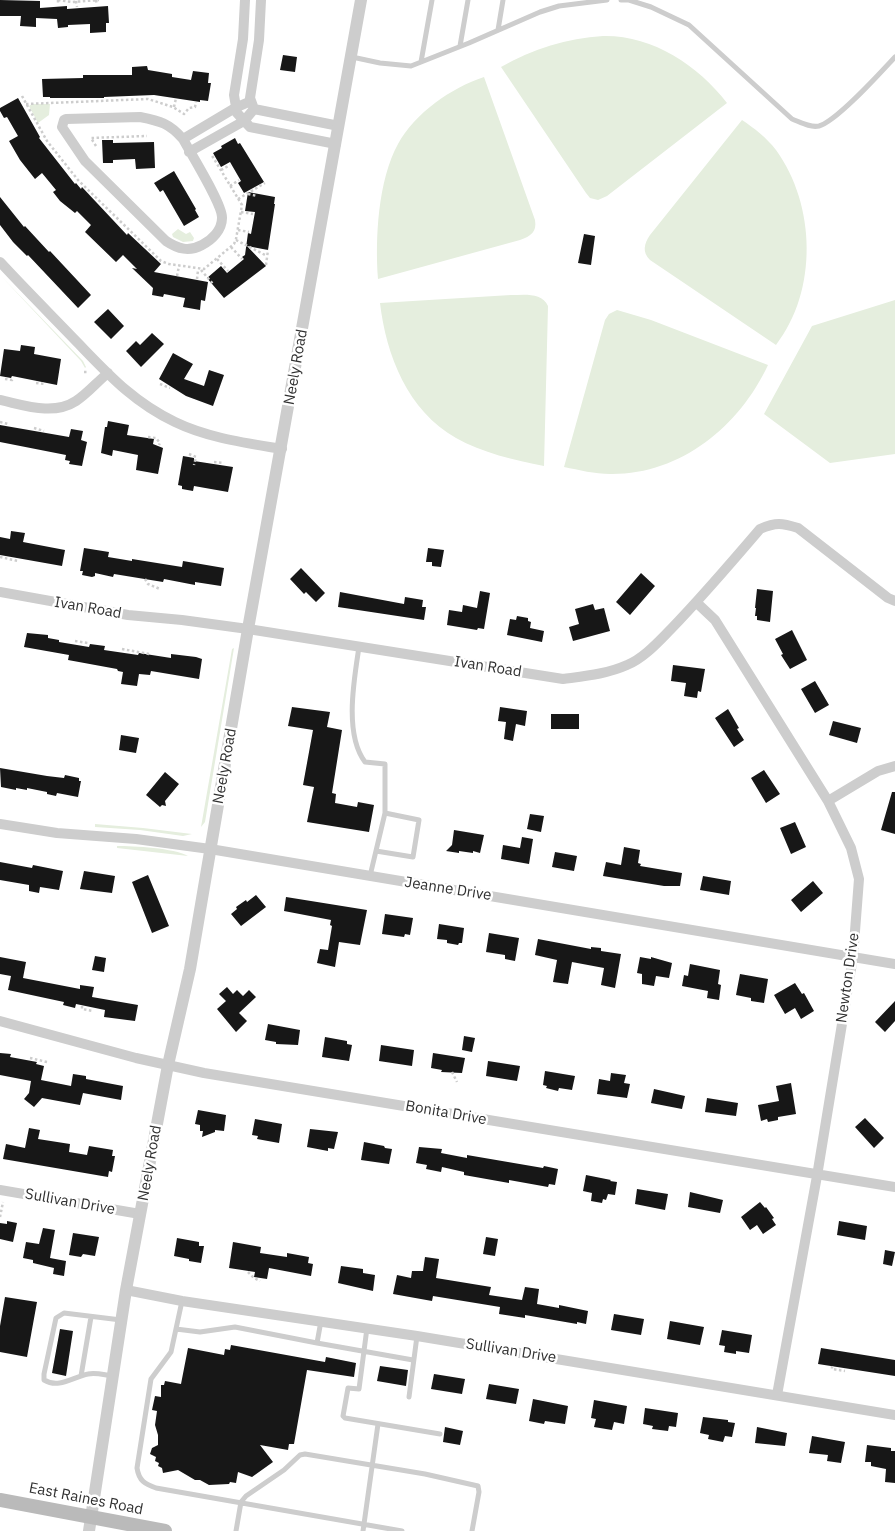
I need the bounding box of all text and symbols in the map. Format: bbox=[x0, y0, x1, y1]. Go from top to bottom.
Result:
street label: Neely Road bbox=[280, 328, 312, 406]
street label: Ivan Road bbox=[53, 593, 123, 623]
street label: Ivan Road bbox=[453, 653, 523, 681]
street label: Neely Road bbox=[209, 727, 241, 805]
street label: Jeanne Drive bbox=[403, 873, 493, 905]
street label: Newton Drive bbox=[833, 932, 863, 1024]
street label: Bonita Drive bbox=[404, 1097, 488, 1129]
street label: Neely Road bbox=[134, 1124, 166, 1202]
street label: Sullivan Drive bbox=[24, 1185, 116, 1219]
street label: Sullivan Drive bbox=[465, 1335, 557, 1367]
street label: East Raines Road bbox=[27, 1479, 145, 1519]

